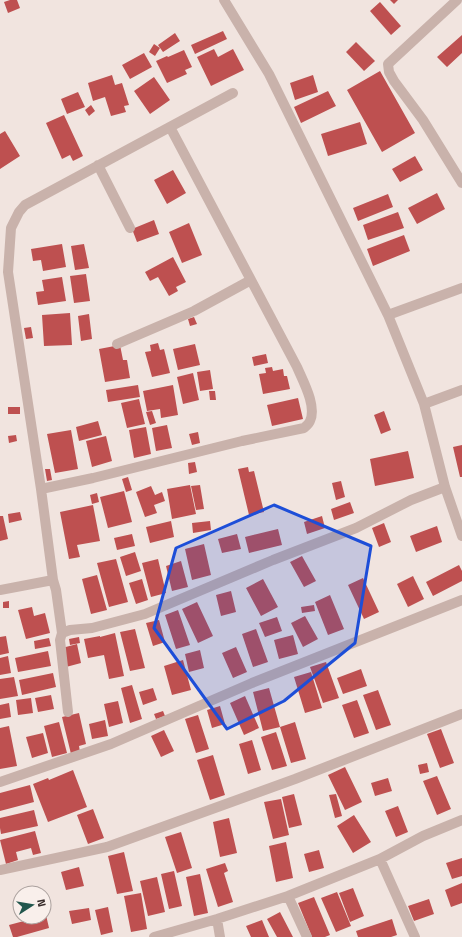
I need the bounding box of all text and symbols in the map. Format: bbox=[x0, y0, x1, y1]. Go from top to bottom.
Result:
north arrow bbox=[12, 885, 52, 925]
text: N bbox=[33, 898, 50, 908]

